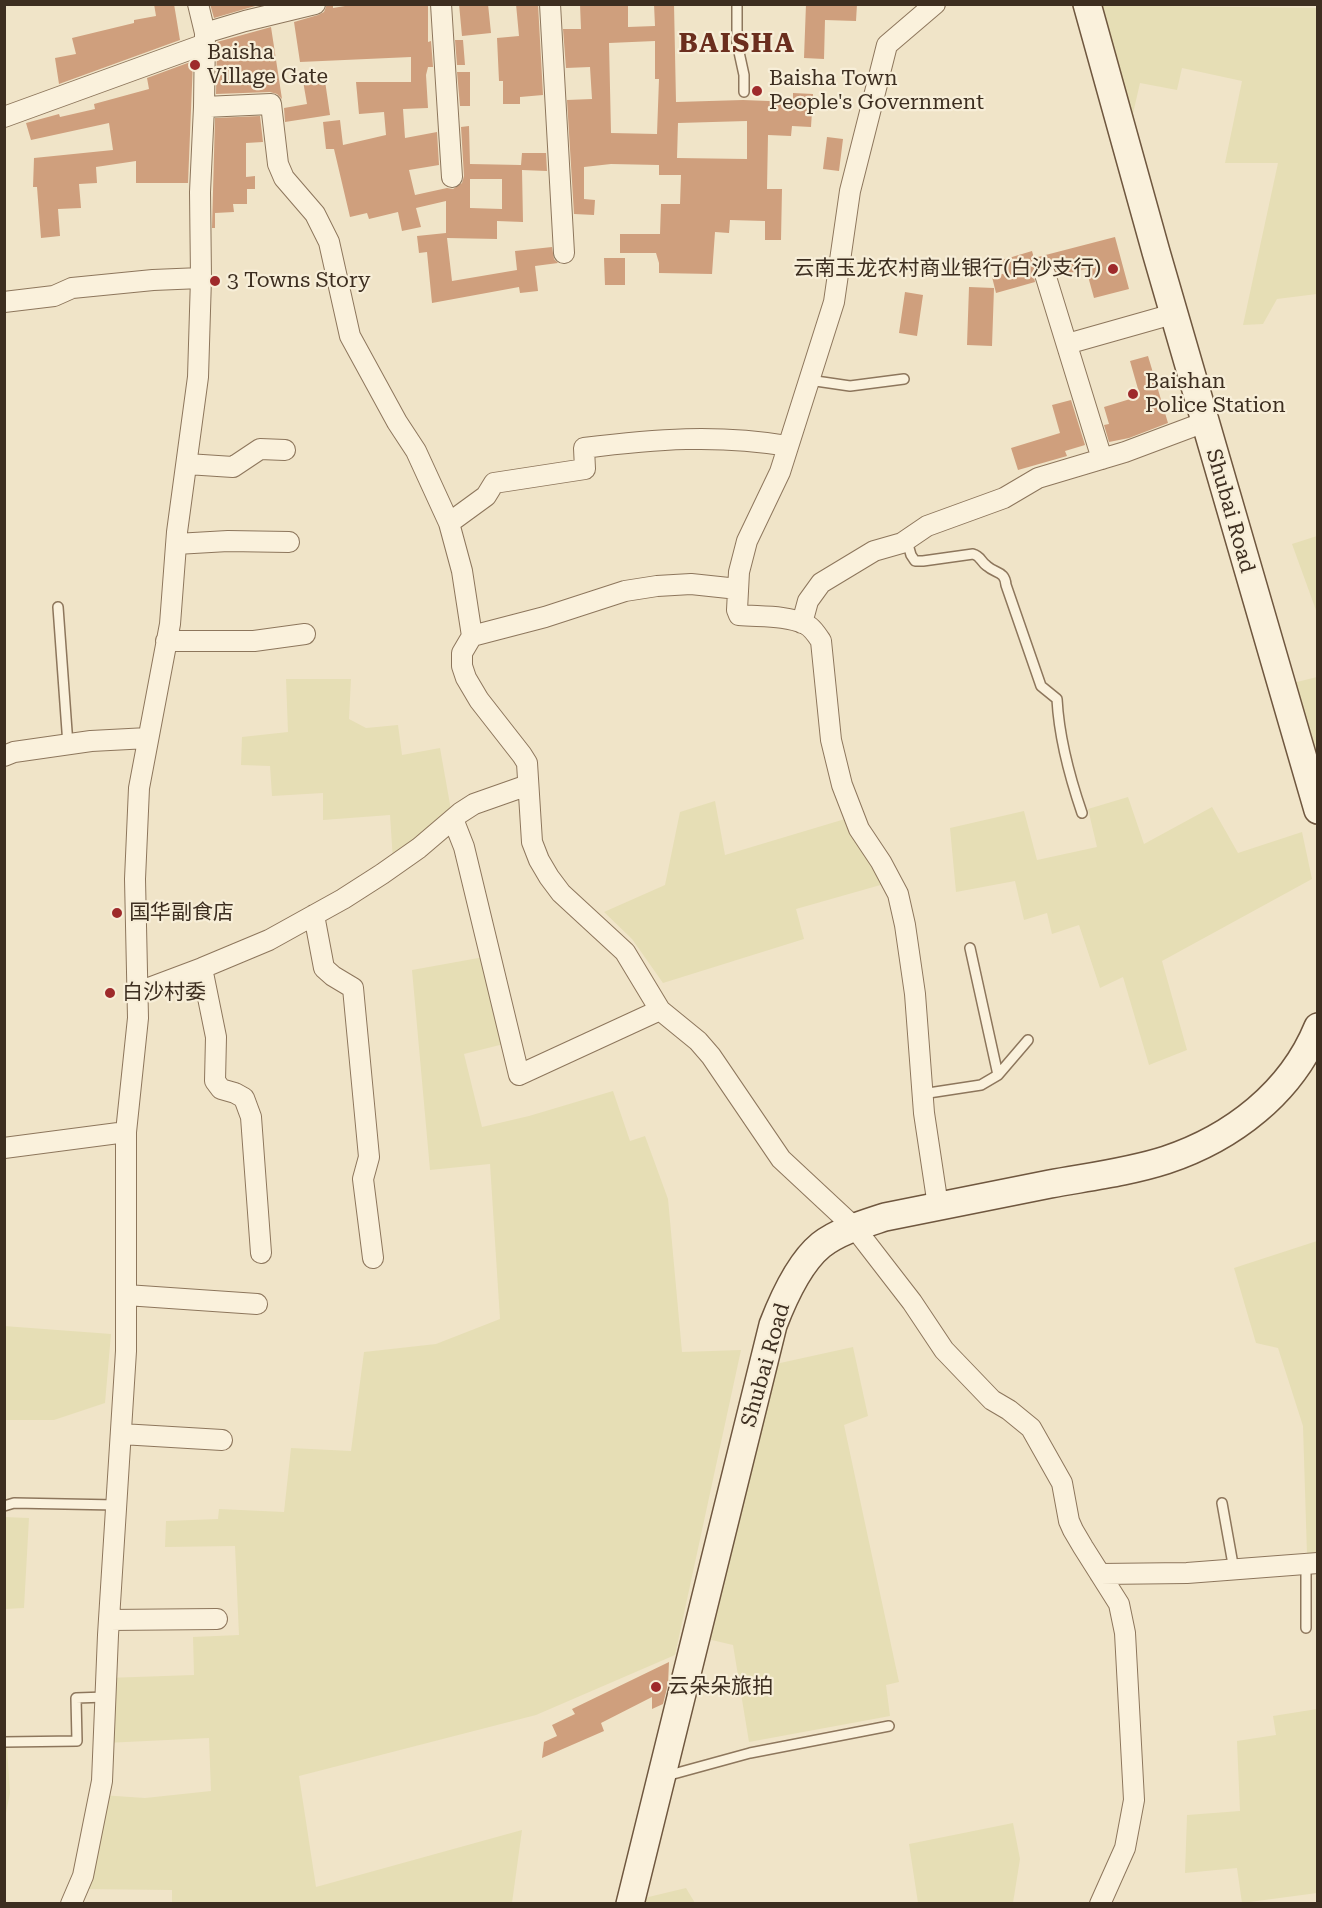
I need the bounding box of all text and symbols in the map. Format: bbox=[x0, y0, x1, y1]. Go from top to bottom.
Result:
district label: BAISHA bbox=[678, 28, 796, 60]
place label: Baisha Village Gate bbox=[207, 40, 328, 90]
marker: Baisha Village Gate bbox=[188, 58, 202, 72]
place label: Baisha Town People's Government bbox=[769, 66, 984, 116]
marker: Baisha Town People's Government bbox=[750, 84, 764, 98]
place label: 云南玉龙农村商业银行(白沙支行) bbox=[793, 256, 1101, 282]
marker: 云南玉龙农村商业银行(白沙支行) bbox=[1106, 262, 1120, 276]
place label: 3 Towns Story bbox=[227, 268, 370, 294]
marker: 3 Towns Story bbox=[208, 274, 222, 288]
place label: Baishan Police Station bbox=[1145, 369, 1286, 419]
marker: Baishan Police Station bbox=[1126, 387, 1140, 401]
street label: Shubai Road bbox=[1200, 446, 1260, 576]
place label: 国华副食店 bbox=[129, 900, 234, 926]
marker: 国华副食店 bbox=[110, 906, 124, 920]
place label: 白沙村委 bbox=[122, 980, 206, 1006]
marker: 白沙村委 bbox=[103, 986, 117, 1000]
street label: Shubai Road bbox=[736, 1300, 796, 1430]
place label: 云朵朵旅拍 bbox=[668, 1674, 773, 1700]
marker: 云朵朵旅拍 bbox=[649, 1680, 663, 1694]

